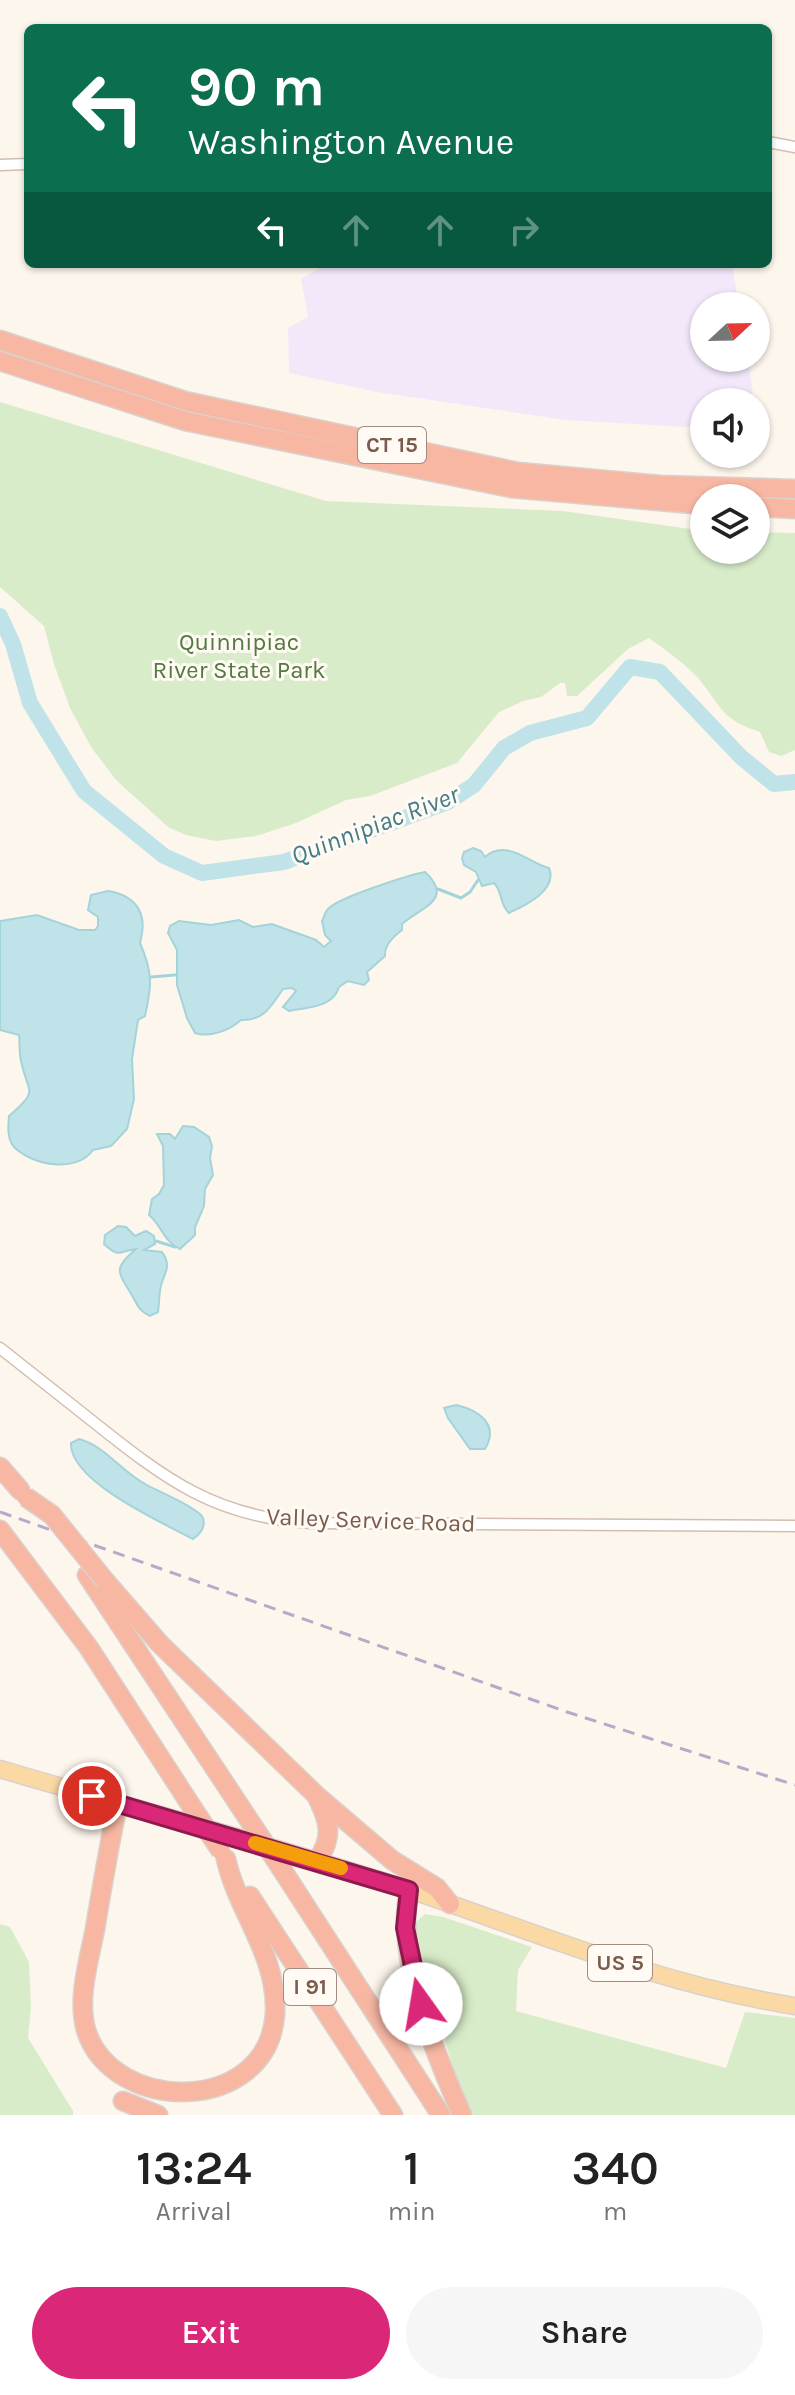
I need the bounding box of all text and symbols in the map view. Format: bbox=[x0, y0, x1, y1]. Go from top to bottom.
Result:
text: 90 m bbox=[188, 54, 325, 119]
icon: left bbox=[56, 56, 160, 160]
text: Washington Avenue bbox=[188, 121, 514, 163]
icon: left bbox=[250, 208, 294, 252]
icon: ahead bbox=[334, 208, 378, 252]
icon: ahead bbox=[418, 208, 462, 252]
icon: right bbox=[502, 208, 546, 252]
north arrow bbox=[690, 292, 770, 372]
map controls bbox=[690, 292, 770, 564]
button: sound bbox=[690, 388, 770, 468]
road number: CT 15 bbox=[358, 427, 426, 463]
button: layers bbox=[690, 484, 770, 564]
park label: Quinnipiac River State Park bbox=[152, 628, 326, 684]
water label: Quinnipiac River bbox=[287, 778, 464, 871]
street label: Valley Service Road bbox=[266, 1502, 476, 1538]
pin bbox=[58, 1762, 126, 1830]
icon: arrive bbox=[70, 1774, 114, 1818]
road number: US 5 bbox=[588, 1945, 652, 1981]
position arrow bbox=[379, 1962, 463, 2046]
road number: I 91 bbox=[284, 1969, 336, 2005]
text: 13:24 bbox=[136, 2140, 252, 2196]
text: 1 bbox=[403, 2140, 420, 2196]
text: 340 bbox=[572, 2140, 659, 2196]
text: Arrival bbox=[156, 2196, 232, 2227]
text: min bbox=[388, 2196, 435, 2227]
text: m bbox=[603, 2196, 627, 2227]
button: Exit bbox=[32, 2287, 390, 2379]
button: Share bbox=[406, 2287, 763, 2379]

